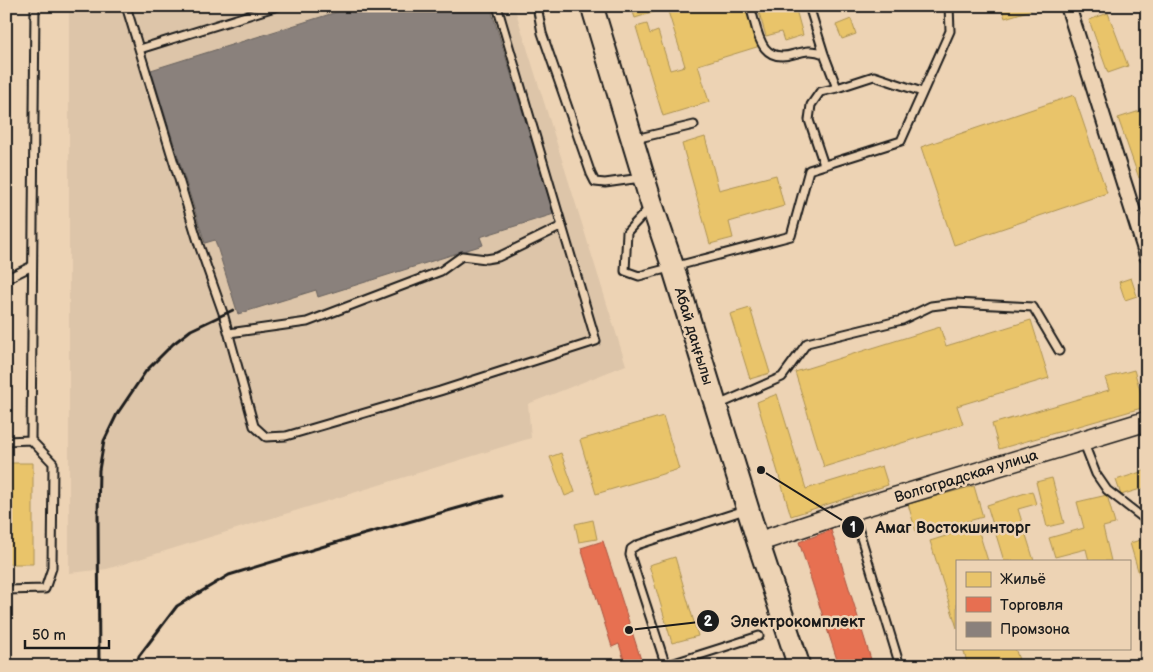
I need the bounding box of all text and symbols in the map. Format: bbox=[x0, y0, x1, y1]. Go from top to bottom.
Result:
street label: Абай даңғылы bbox=[669, 284, 717, 387]
street label: Волгоградская улица bbox=[892, 446, 1040, 507]
callout: Амаг Востокшинторг bbox=[840, 512, 1041, 543]
text: 1 bbox=[850, 518, 856, 537]
text: Амаг Востокшинторг bbox=[874, 519, 1031, 538]
legend bbox=[956, 560, 1130, 650]
text: Жильё bbox=[1000, 570, 1046, 589]
text: Торговля bbox=[1000, 596, 1063, 615]
callout: Электрокомплект bbox=[695, 606, 875, 637]
text: 2 bbox=[704, 612, 713, 631]
text: Электрокомплект bbox=[731, 613, 866, 632]
scale bar bbox=[25, 617, 109, 649]
text: Промзона bbox=[1000, 620, 1070, 639]
text: 50 m bbox=[32, 626, 66, 645]

